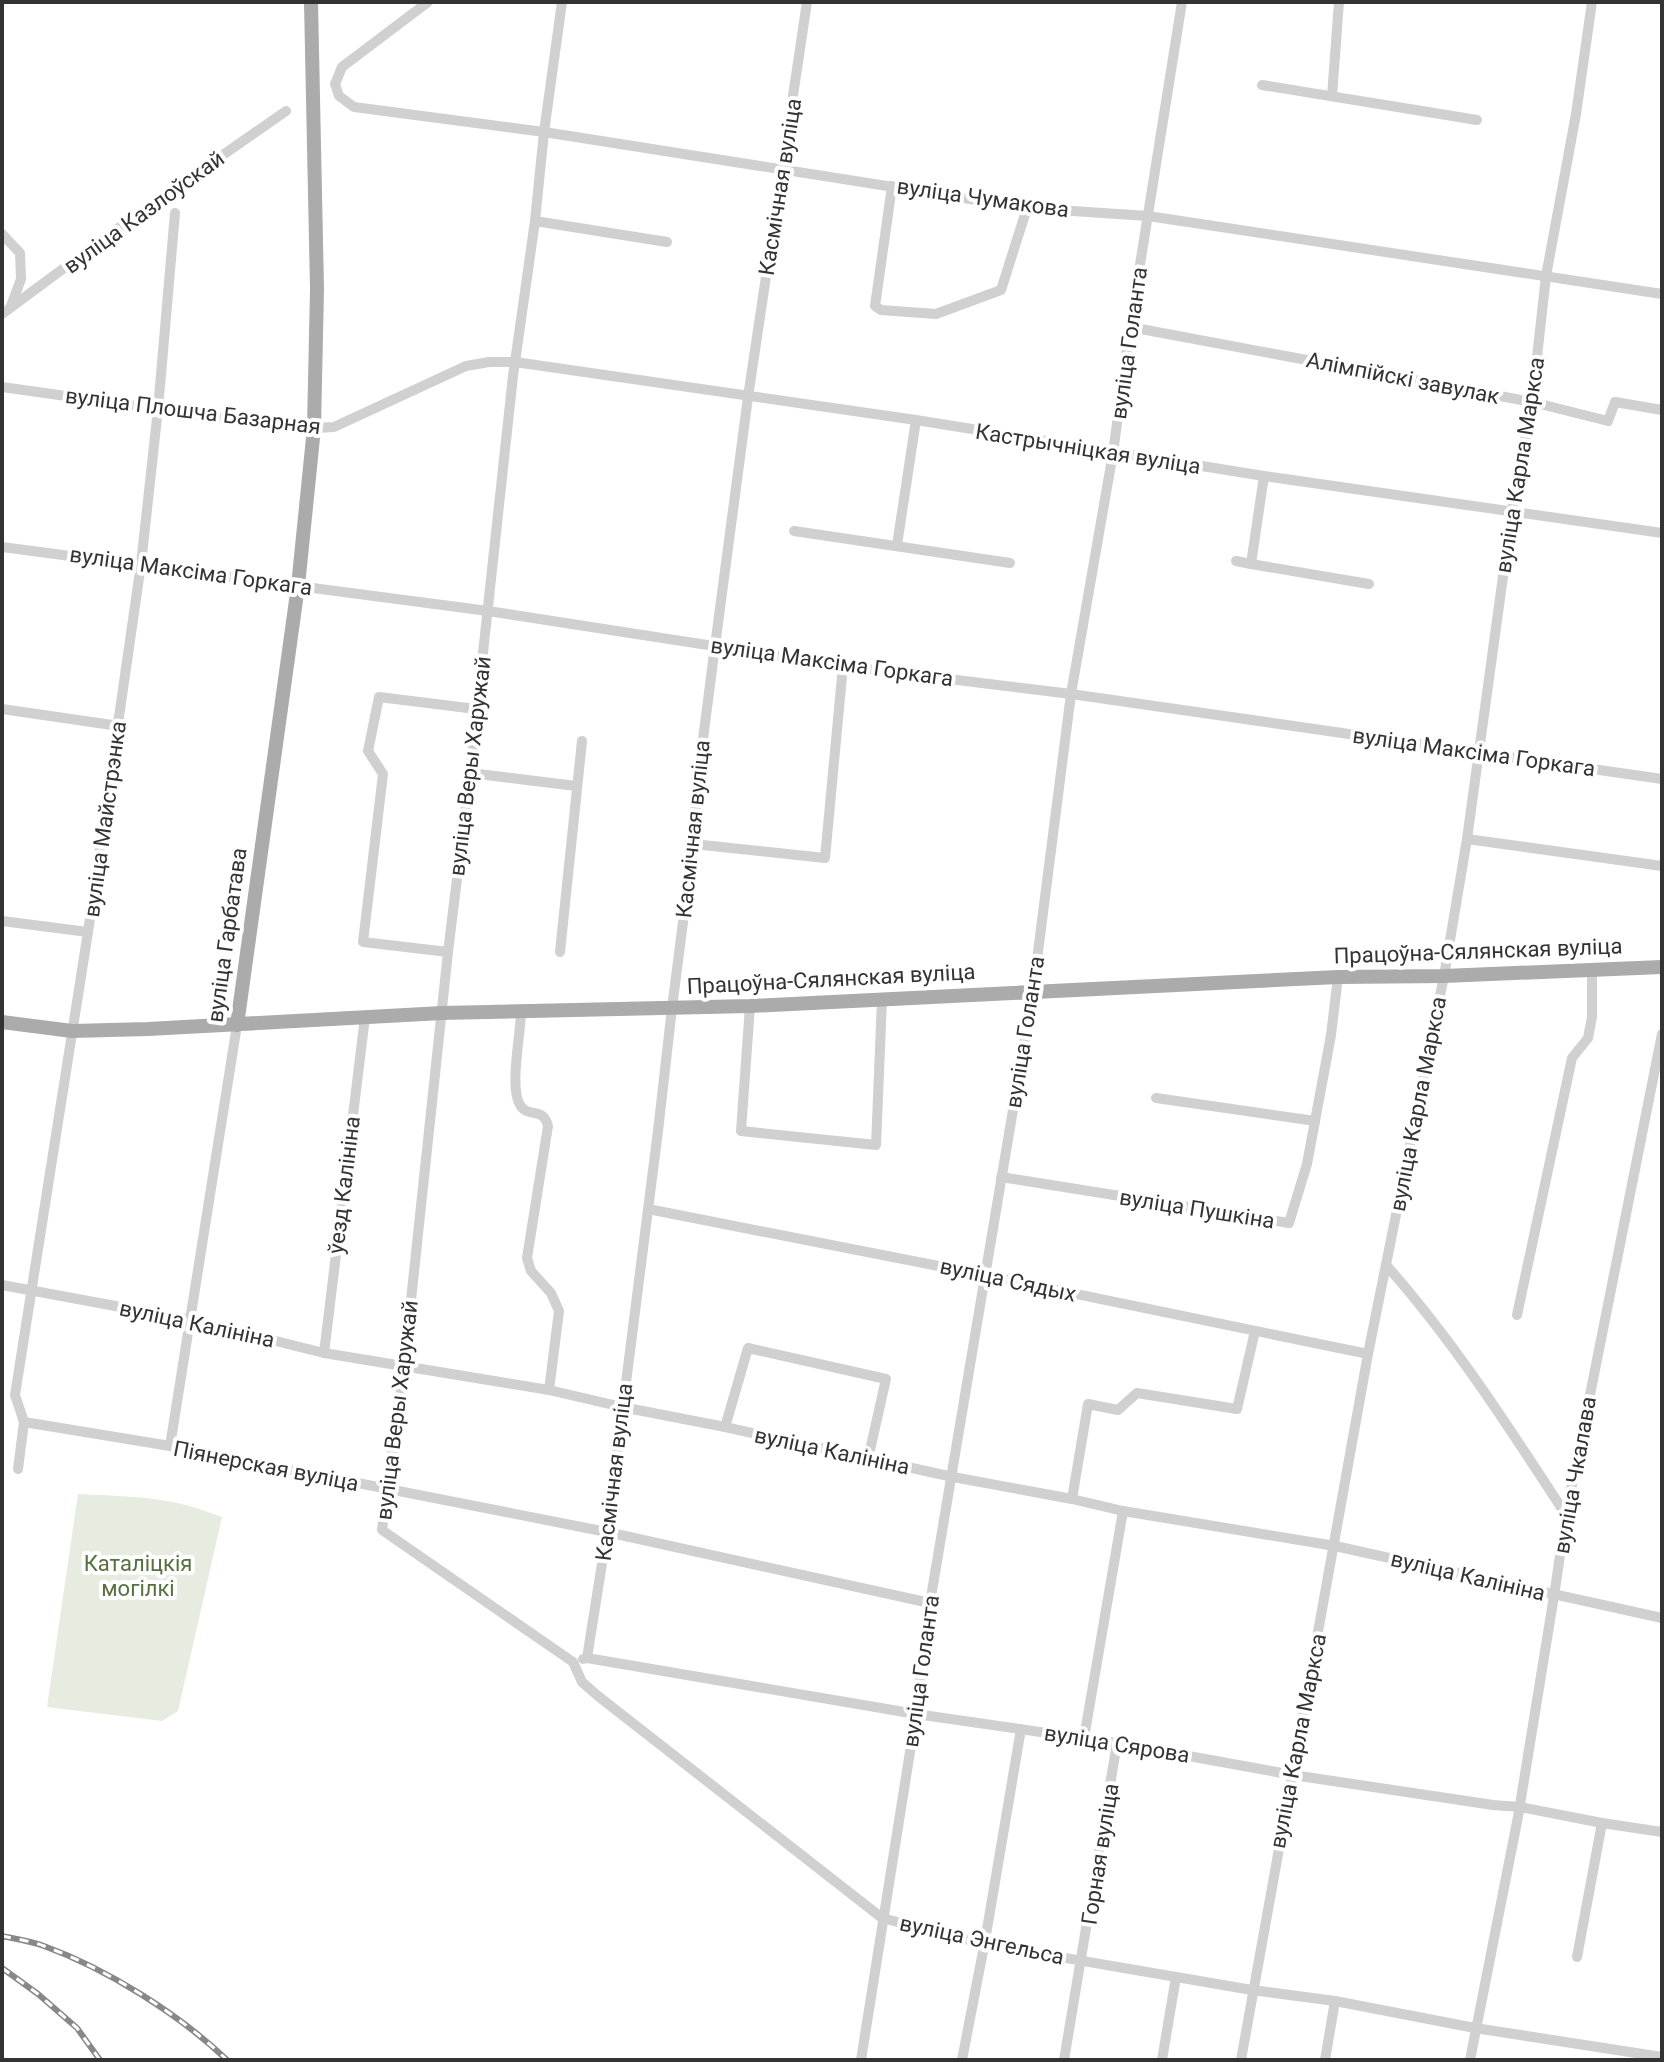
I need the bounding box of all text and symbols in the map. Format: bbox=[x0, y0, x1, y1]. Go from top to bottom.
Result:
street label: Касмічная вуліца bbox=[754, 97, 806, 277]
street label: вуліца Казлоўскай bbox=[59, 146, 229, 278]
street label: вуліца Чумакова bbox=[895, 174, 1071, 222]
street label: вуліца Голанта bbox=[1106, 265, 1152, 421]
street label: Алімпійскі завулак bbox=[1304, 347, 1502, 409]
street label: вуліца Карла Маркса bbox=[1491, 355, 1549, 575]
street label: вуліца Плошча Базарная bbox=[64, 383, 322, 439]
street label: Кастрычніцкая вуліца bbox=[974, 419, 1202, 479]
street label: вуліца Максіма Горкага bbox=[68, 542, 314, 600]
street label: вуліца Максіма Горкага bbox=[709, 633, 955, 691]
street label: вуліца Веры Харужай bbox=[444, 655, 496, 877]
street label: вуліца Майстрэнка bbox=[79, 719, 131, 919]
street label: вуліца Максіма Горкага bbox=[1351, 723, 1597, 781]
street label: Касмічная вуліца bbox=[671, 739, 715, 919]
street label: вуліца Гарбатава bbox=[202, 846, 252, 1024]
street label: Працоўна-Сялянская вуліца bbox=[1333, 933, 1623, 969]
street label: вуліца Голанта bbox=[1001, 954, 1049, 1110]
street label: Працоўна-Сялянская вуліца bbox=[686, 959, 976, 999]
street label: вуліца Карла Маркса bbox=[1385, 995, 1451, 1213]
street label: ўезд Калініна bbox=[323, 1115, 365, 1255]
street label: вуліца Пушкіна bbox=[1118, 1184, 1276, 1234]
street label: вуліца Сядых bbox=[938, 1253, 1078, 1307]
street label: вуліца Калініна bbox=[117, 1295, 277, 1353]
street label: вуліца Веры Харужай bbox=[371, 1299, 423, 1521]
street label: Касмічная вуліца bbox=[591, 1382, 637, 1562]
street label: вуліца Чкалава bbox=[1549, 1394, 1601, 1556]
street label: вуліца Калініна bbox=[752, 1422, 912, 1480]
street label: Піянерская вуліца bbox=[171, 1436, 361, 1496]
street label: вуліца Калініна bbox=[1388, 1546, 1548, 1606]
park label: Каталіцкія могілкі bbox=[84, 1551, 192, 1601]
street label: вуліца Голанта bbox=[898, 1593, 944, 1749]
street label: вуліца Карла Маркса bbox=[1265, 1632, 1331, 1850]
street label: вуліца Сярова bbox=[1043, 1720, 1191, 1768]
street label: Горная вуліца bbox=[1076, 1782, 1124, 1926]
street label: вуліца Энгельса bbox=[898, 1910, 1066, 1970]

